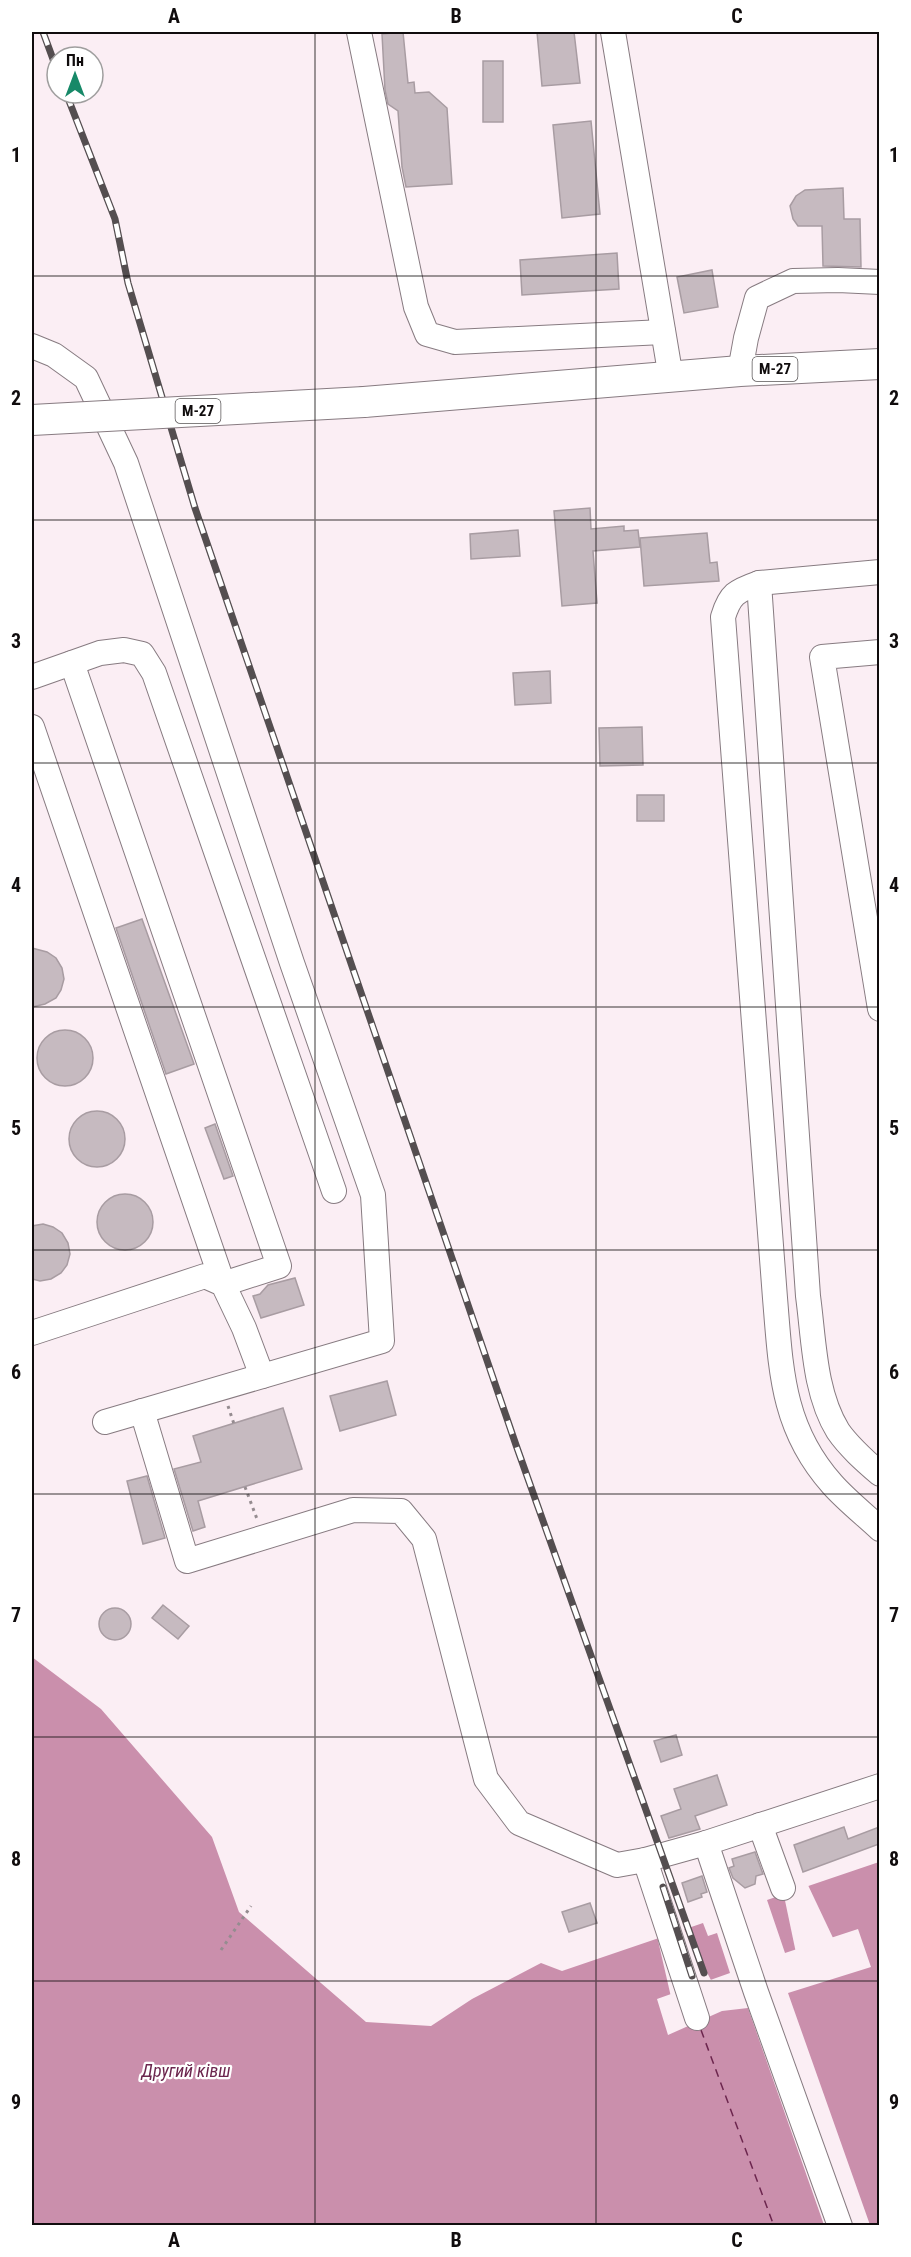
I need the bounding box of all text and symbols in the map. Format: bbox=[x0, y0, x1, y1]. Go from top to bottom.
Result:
text: A bbox=[168, 4, 180, 28]
text: B bbox=[450, 4, 462, 28]
text: C bbox=[731, 4, 743, 28]
north arrow bbox=[45, 45, 105, 105]
text: Пн bbox=[66, 51, 84, 70]
text: 1 bbox=[11, 143, 21, 167]
text: 1 bbox=[889, 143, 899, 167]
road number: М-27 bbox=[752, 357, 798, 381]
text: 2 bbox=[11, 386, 21, 410]
text: 2 bbox=[889, 386, 899, 410]
road number: М-27 bbox=[176, 399, 220, 423]
text: 3 bbox=[11, 629, 21, 653]
text: 3 bbox=[889, 629, 899, 653]
text: 4 bbox=[11, 873, 21, 897]
text: 4 bbox=[889, 873, 899, 897]
text: 5 bbox=[11, 1116, 21, 1140]
text: 5 bbox=[889, 1116, 899, 1140]
text: 6 bbox=[11, 1360, 21, 1384]
text: 6 bbox=[889, 1360, 899, 1384]
text: 7 bbox=[11, 1603, 21, 1627]
text: 7 bbox=[889, 1603, 899, 1627]
text: 8 bbox=[11, 1847, 21, 1871]
text: 8 bbox=[889, 1847, 899, 1871]
water label: Другий ківш bbox=[140, 2060, 231, 2081]
text: 9 bbox=[11, 2090, 21, 2114]
text: 9 bbox=[889, 2090, 899, 2114]
text: A bbox=[168, 2228, 180, 2252]
text: B bbox=[450, 2228, 462, 2252]
text: C bbox=[731, 2228, 743, 2252]

